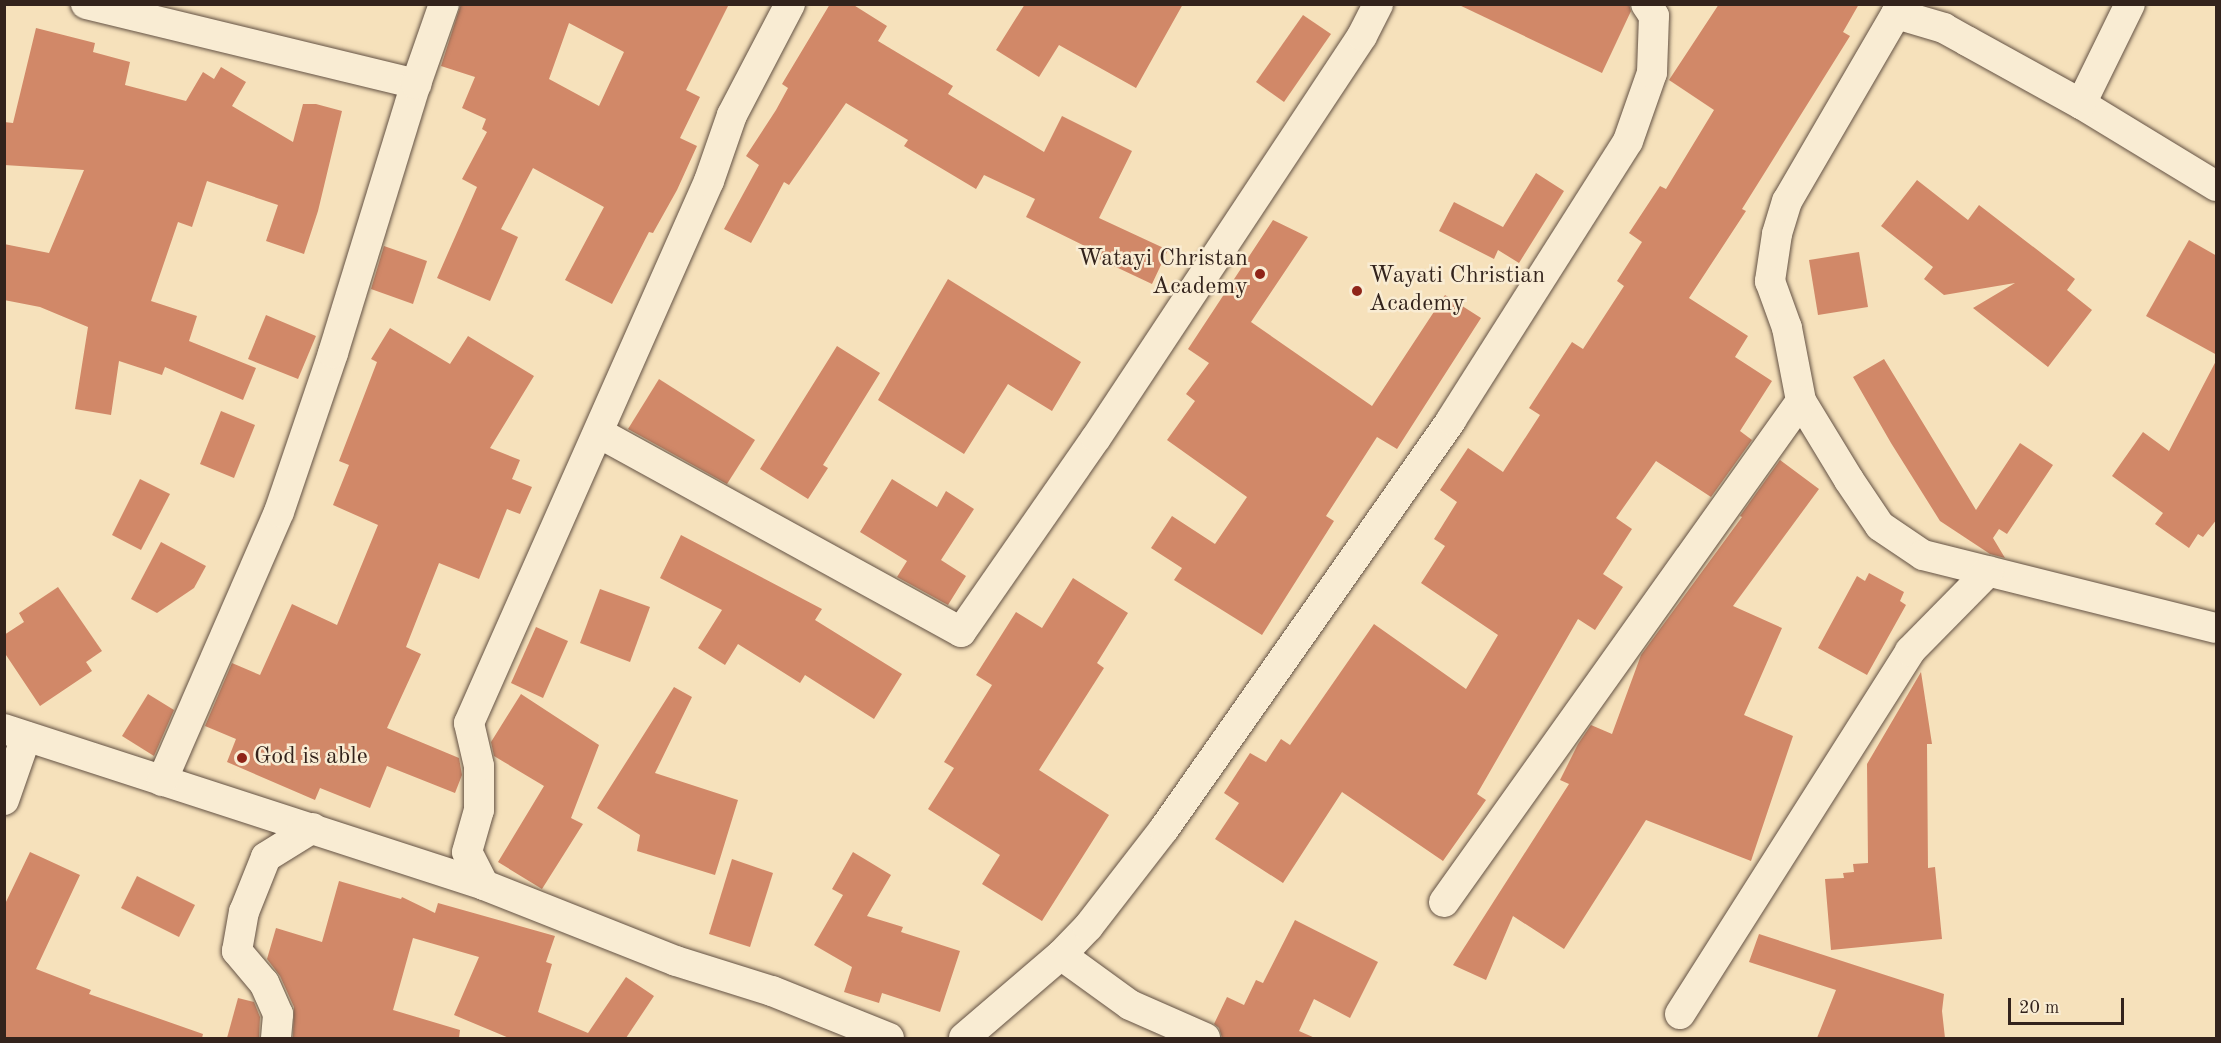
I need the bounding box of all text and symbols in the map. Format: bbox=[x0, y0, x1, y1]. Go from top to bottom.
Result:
place label: Watayi Christan Academy bbox=[1078, 246, 1248, 302]
place label: Wayati Christian Academy bbox=[1369, 263, 1545, 319]
marker: Watayi Christan Academy bbox=[1253, 267, 1267, 281]
marker: Wayati Christian Academy bbox=[1350, 284, 1364, 298]
place label: God is able bbox=[254, 744, 368, 772]
marker: God is able bbox=[235, 751, 249, 765]
scale bar bbox=[2011, 986, 2126, 1024]
text: 20 m bbox=[2019, 999, 2059, 1017]

